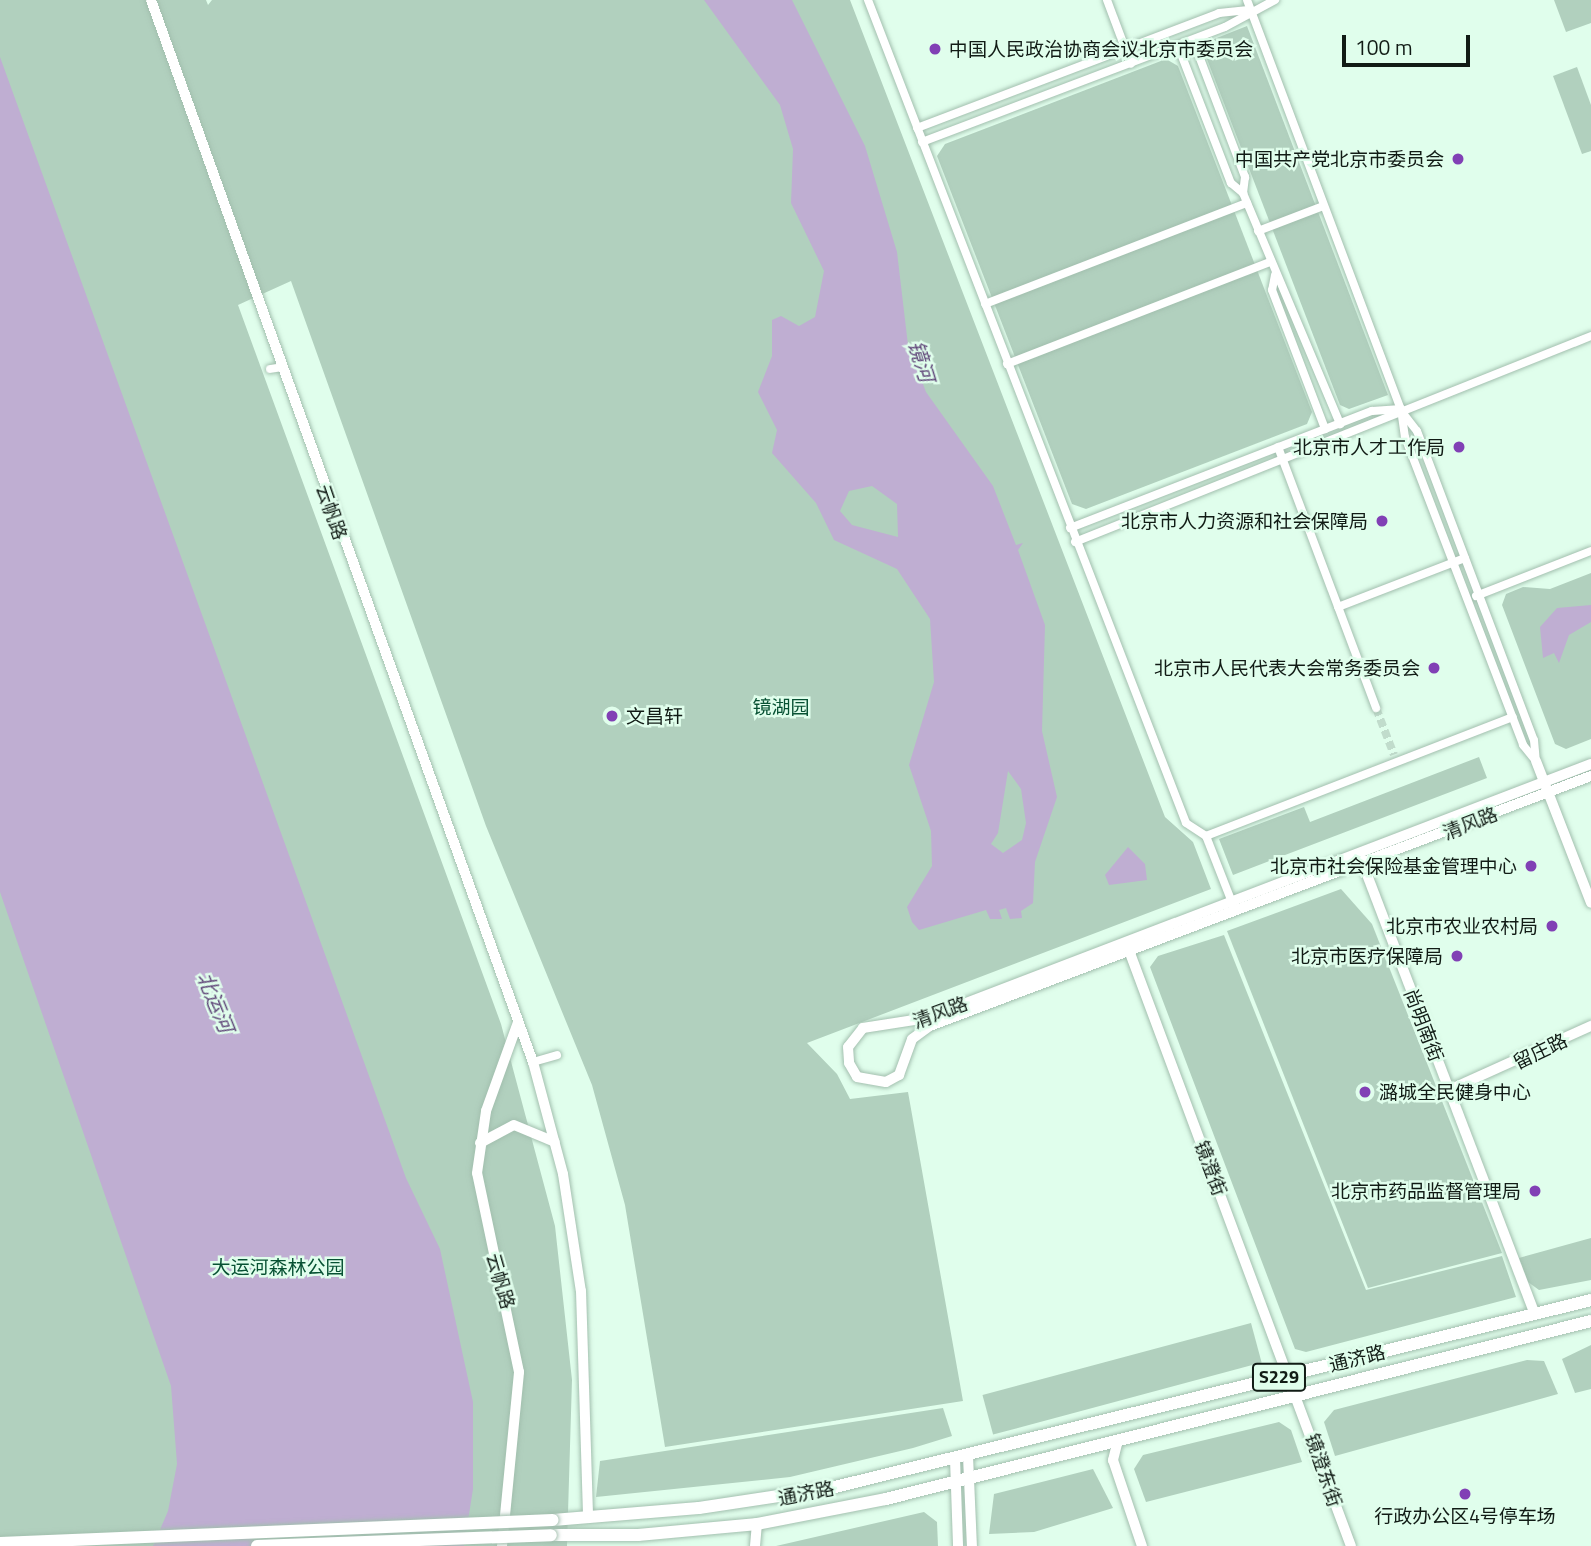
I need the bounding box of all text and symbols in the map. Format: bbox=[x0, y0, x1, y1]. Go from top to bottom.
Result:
scale bar bbox=[1346, 21, 1474, 65]
text: 100 m bbox=[1355, 31, 1412, 63]
place label: 中国人民政治协商会议北京市委员会 bbox=[949, 38, 1253, 60]
marker: 中国人民政治协商会议北京市委员会 bbox=[927, 41, 943, 57]
place label: 中国共产党北京市委员会 bbox=[1235, 148, 1444, 170]
marker: 中国共产党北京市委员会 bbox=[1450, 151, 1466, 167]
water label: 镜河 bbox=[904, 337, 940, 385]
place label: 北京市人才工作局 bbox=[1293, 436, 1445, 458]
marker: 北京市人才工作局 bbox=[1451, 439, 1467, 455]
street label: 云帆路 bbox=[312, 481, 352, 543]
place label: 北京市人力资源和社会保障局 bbox=[1121, 510, 1368, 532]
marker: 北京市人力资源和社会保障局 bbox=[1374, 513, 1390, 529]
place label: 北京市人民代表大会常务委员会 bbox=[1154, 657, 1420, 679]
marker: 北京市人民代表大会常务委员会 bbox=[1426, 660, 1442, 676]
park label: 镜湖园 bbox=[753, 696, 809, 718]
place label: 文昌轩 bbox=[626, 705, 683, 727]
marker: 文昌轩 bbox=[604, 708, 620, 724]
street label: 清风路 bbox=[1439, 802, 1501, 844]
place label: 北京市社会保险基金管理中心 bbox=[1270, 855, 1517, 877]
marker: 北京市社会保险基金管理中心 bbox=[1523, 858, 1539, 874]
place label: 北京市农业农村局 bbox=[1386, 915, 1538, 937]
marker: 北京市农业农村局 bbox=[1544, 918, 1560, 934]
place label: 北京市医疗保障局 bbox=[1291, 945, 1443, 967]
marker: 北京市医疗保障局 bbox=[1449, 948, 1465, 964]
water label: 北运河 bbox=[193, 968, 239, 1036]
street label: 尚明南街 bbox=[1400, 985, 1448, 1065]
street label: 清风路 bbox=[909, 992, 971, 1032]
street label: 留庄路 bbox=[1509, 1028, 1571, 1074]
place label: 潞城全民健身中心 bbox=[1379, 1081, 1531, 1103]
marker: 潞城全民健身中心 bbox=[1357, 1084, 1373, 1100]
street label: 镜澄街 bbox=[1190, 1137, 1232, 1199]
place label: 北京市药品监督管理局 bbox=[1331, 1180, 1521, 1202]
marker: 北京市药品监督管理局 bbox=[1527, 1183, 1543, 1199]
street label: 云帆路 bbox=[482, 1250, 520, 1312]
park label: 大运河森林公园 bbox=[212, 1256, 344, 1278]
street label: 通济路 bbox=[1327, 1340, 1387, 1376]
road number: S229 bbox=[1251, 1362, 1307, 1392]
street label: 镜澄东街 bbox=[1301, 1430, 1347, 1510]
street label: 通济路 bbox=[776, 1476, 836, 1510]
marker: 行政办公区4号停车场 bbox=[1457, 1486, 1473, 1502]
place label: 行政办公区4号停车场 bbox=[1374, 1505, 1556, 1527]

